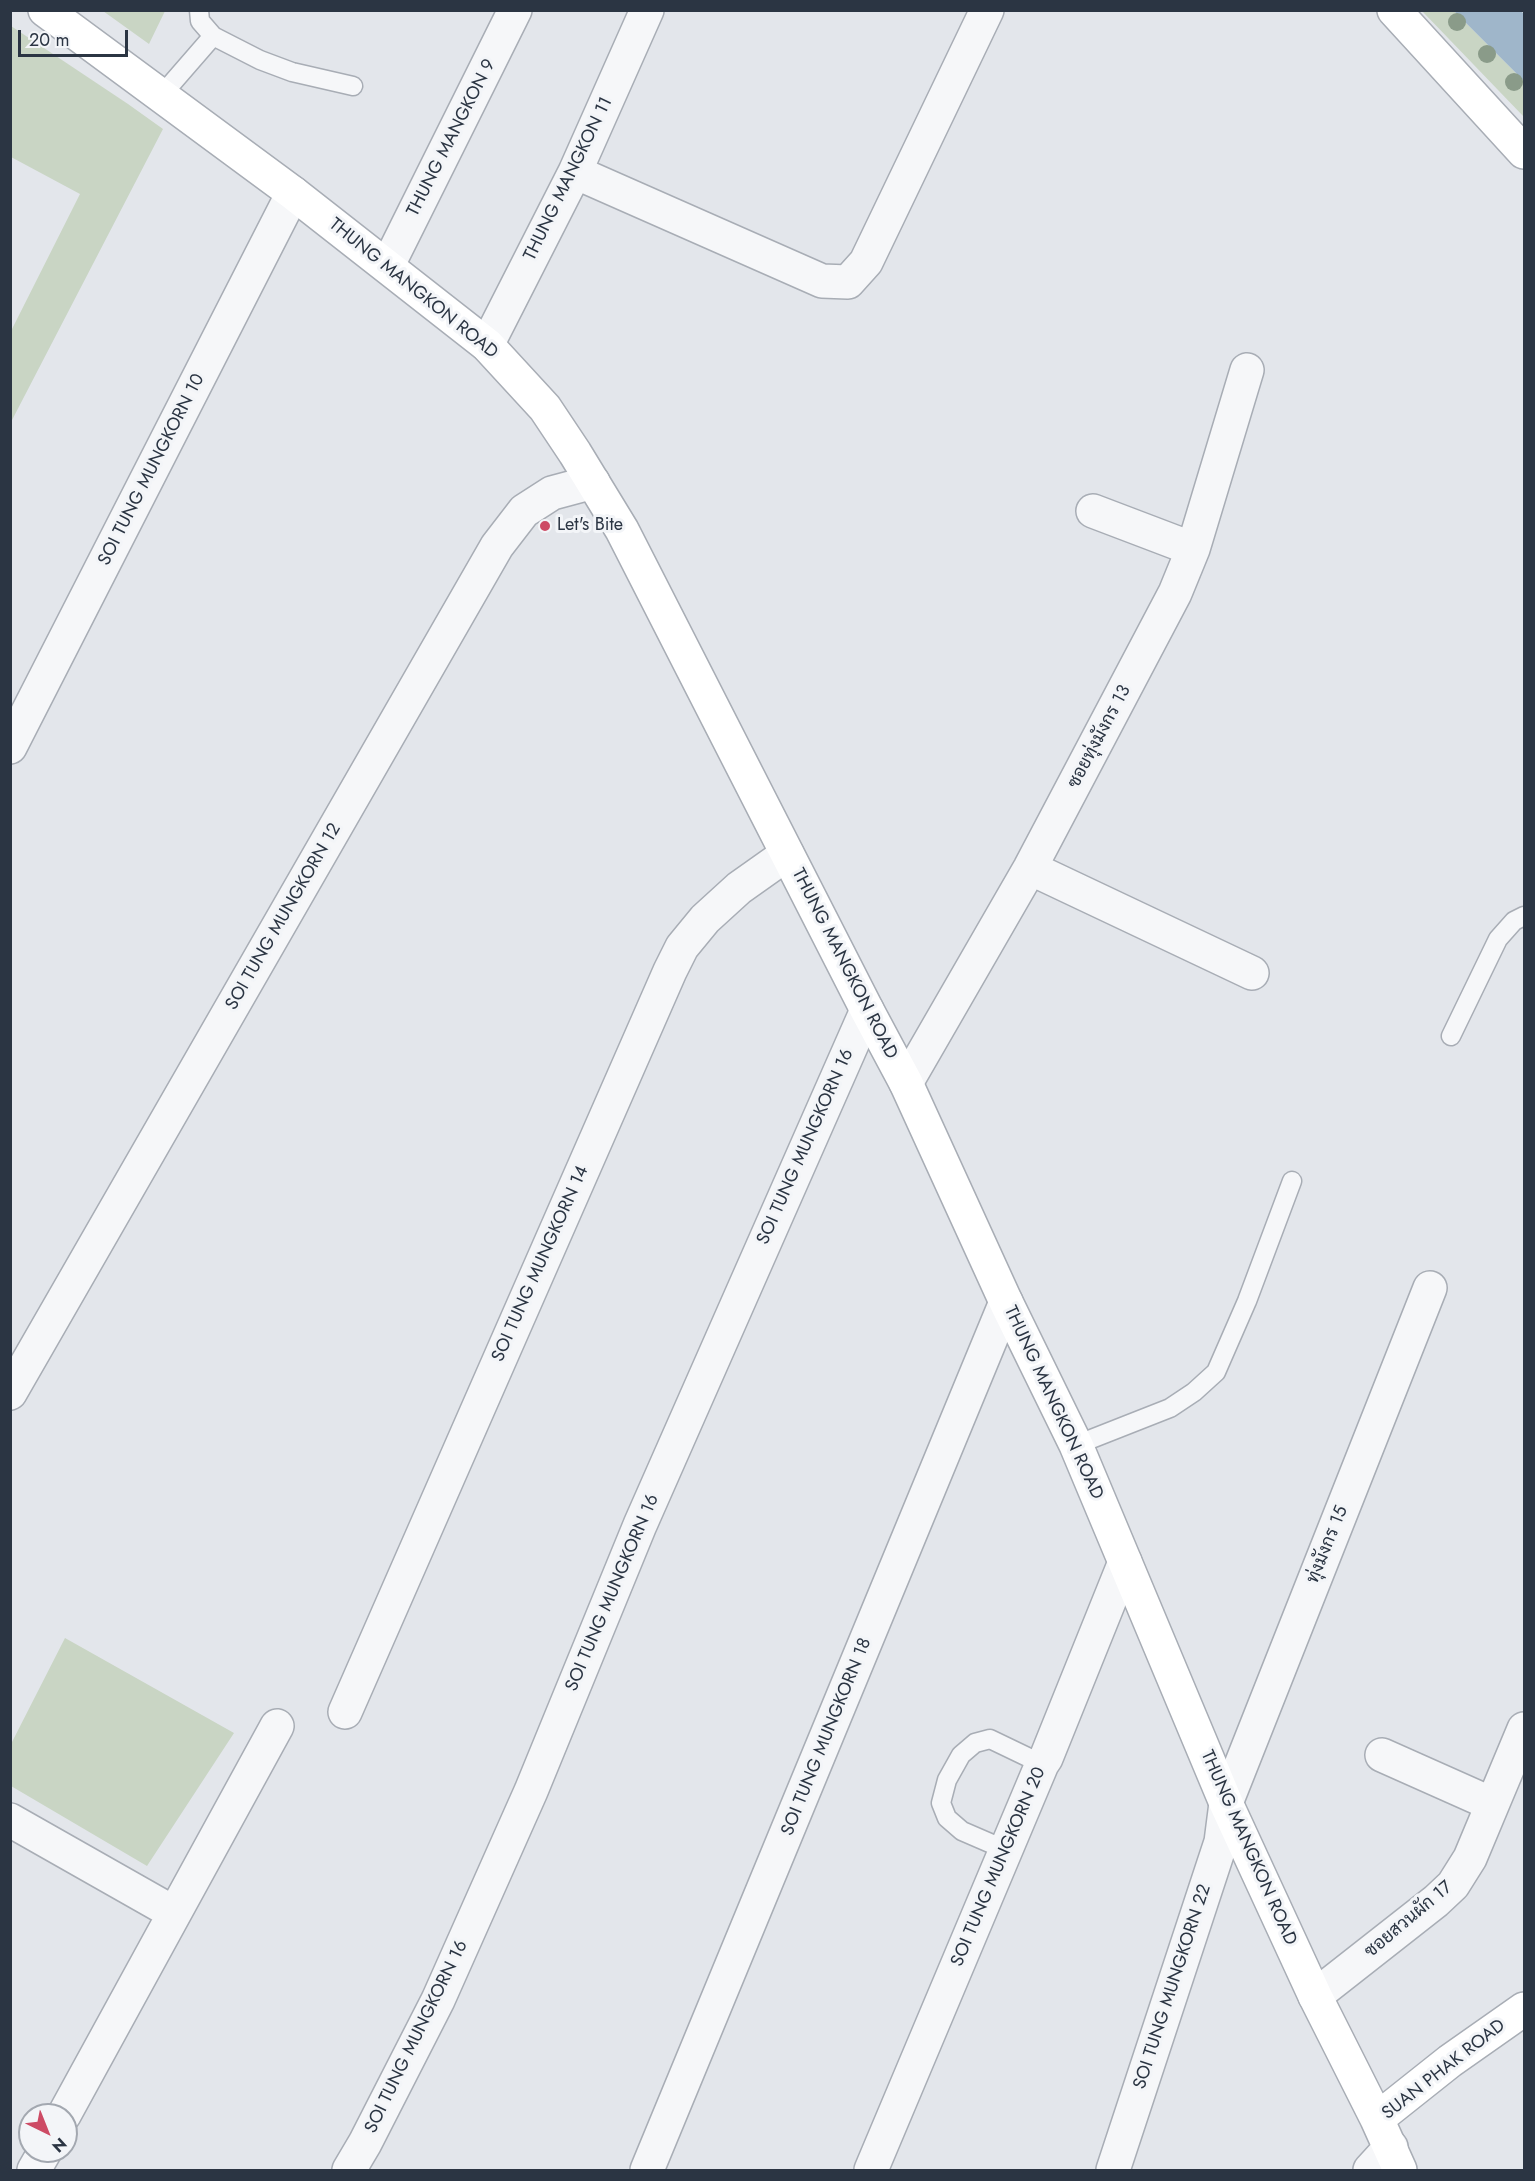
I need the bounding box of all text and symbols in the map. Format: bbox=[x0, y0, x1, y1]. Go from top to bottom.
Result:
scale bar bbox=[21, 18, 130, 56]
text: 20 m bbox=[29, 27, 69, 53]
street label: THUNG MANGKON 9 bbox=[403, 56, 501, 220]
street label: THUNG MANGKON 11 bbox=[520, 94, 618, 264]
street label: THUNG MANGKON ROAD bbox=[324, 214, 502, 364]
street label: SOI TUNG MUNGKORN 10 bbox=[94, 370, 210, 570]
place label: Let's Bite bbox=[557, 515, 623, 537]
marker: Let's Bite bbox=[538, 519, 552, 533]
street label: ซอยทุ่งมังกร 13 bbox=[1064, 682, 1136, 792]
street label: SOI TUNG MUNGKORN 12 bbox=[222, 820, 346, 1014]
street label: THUNG MANGKON ROAD bbox=[787, 865, 901, 1063]
street label: SOI TUNG MUNGKORN 16 bbox=[753, 1046, 859, 1248]
street label: SOI TUNG MUNGKORN 14 bbox=[488, 1163, 594, 1365]
street label: THUNG MANGKON ROAD bbox=[999, 1303, 1107, 1503]
street label: SOI TUNG MUNGKORN 16 bbox=[562, 1491, 664, 1695]
street label: ทุ่งมังกร 15 bbox=[1303, 1503, 1353, 1587]
street label: SOI TUNG MUNGKORN 18 bbox=[777, 1635, 877, 1839]
street label: THUNG MANGKON ROAD bbox=[1195, 1747, 1301, 1949]
street label: SOI TUNG MUNGKORN 20 bbox=[947, 1764, 1051, 1970]
street label: ซอยสวนผัก 17 bbox=[1361, 1877, 1457, 1963]
street label: SOI TUNG MUNGKORN 22 bbox=[1130, 1882, 1216, 2092]
street label: SOI TUNG MUNGKORN 16 bbox=[361, 1937, 473, 2137]
street label: SUAN PHAK ROAD bbox=[1378, 2015, 1510, 2125]
north arrow bbox=[18, 2103, 78, 2163]
text: N bbox=[47, 2132, 72, 2158]

